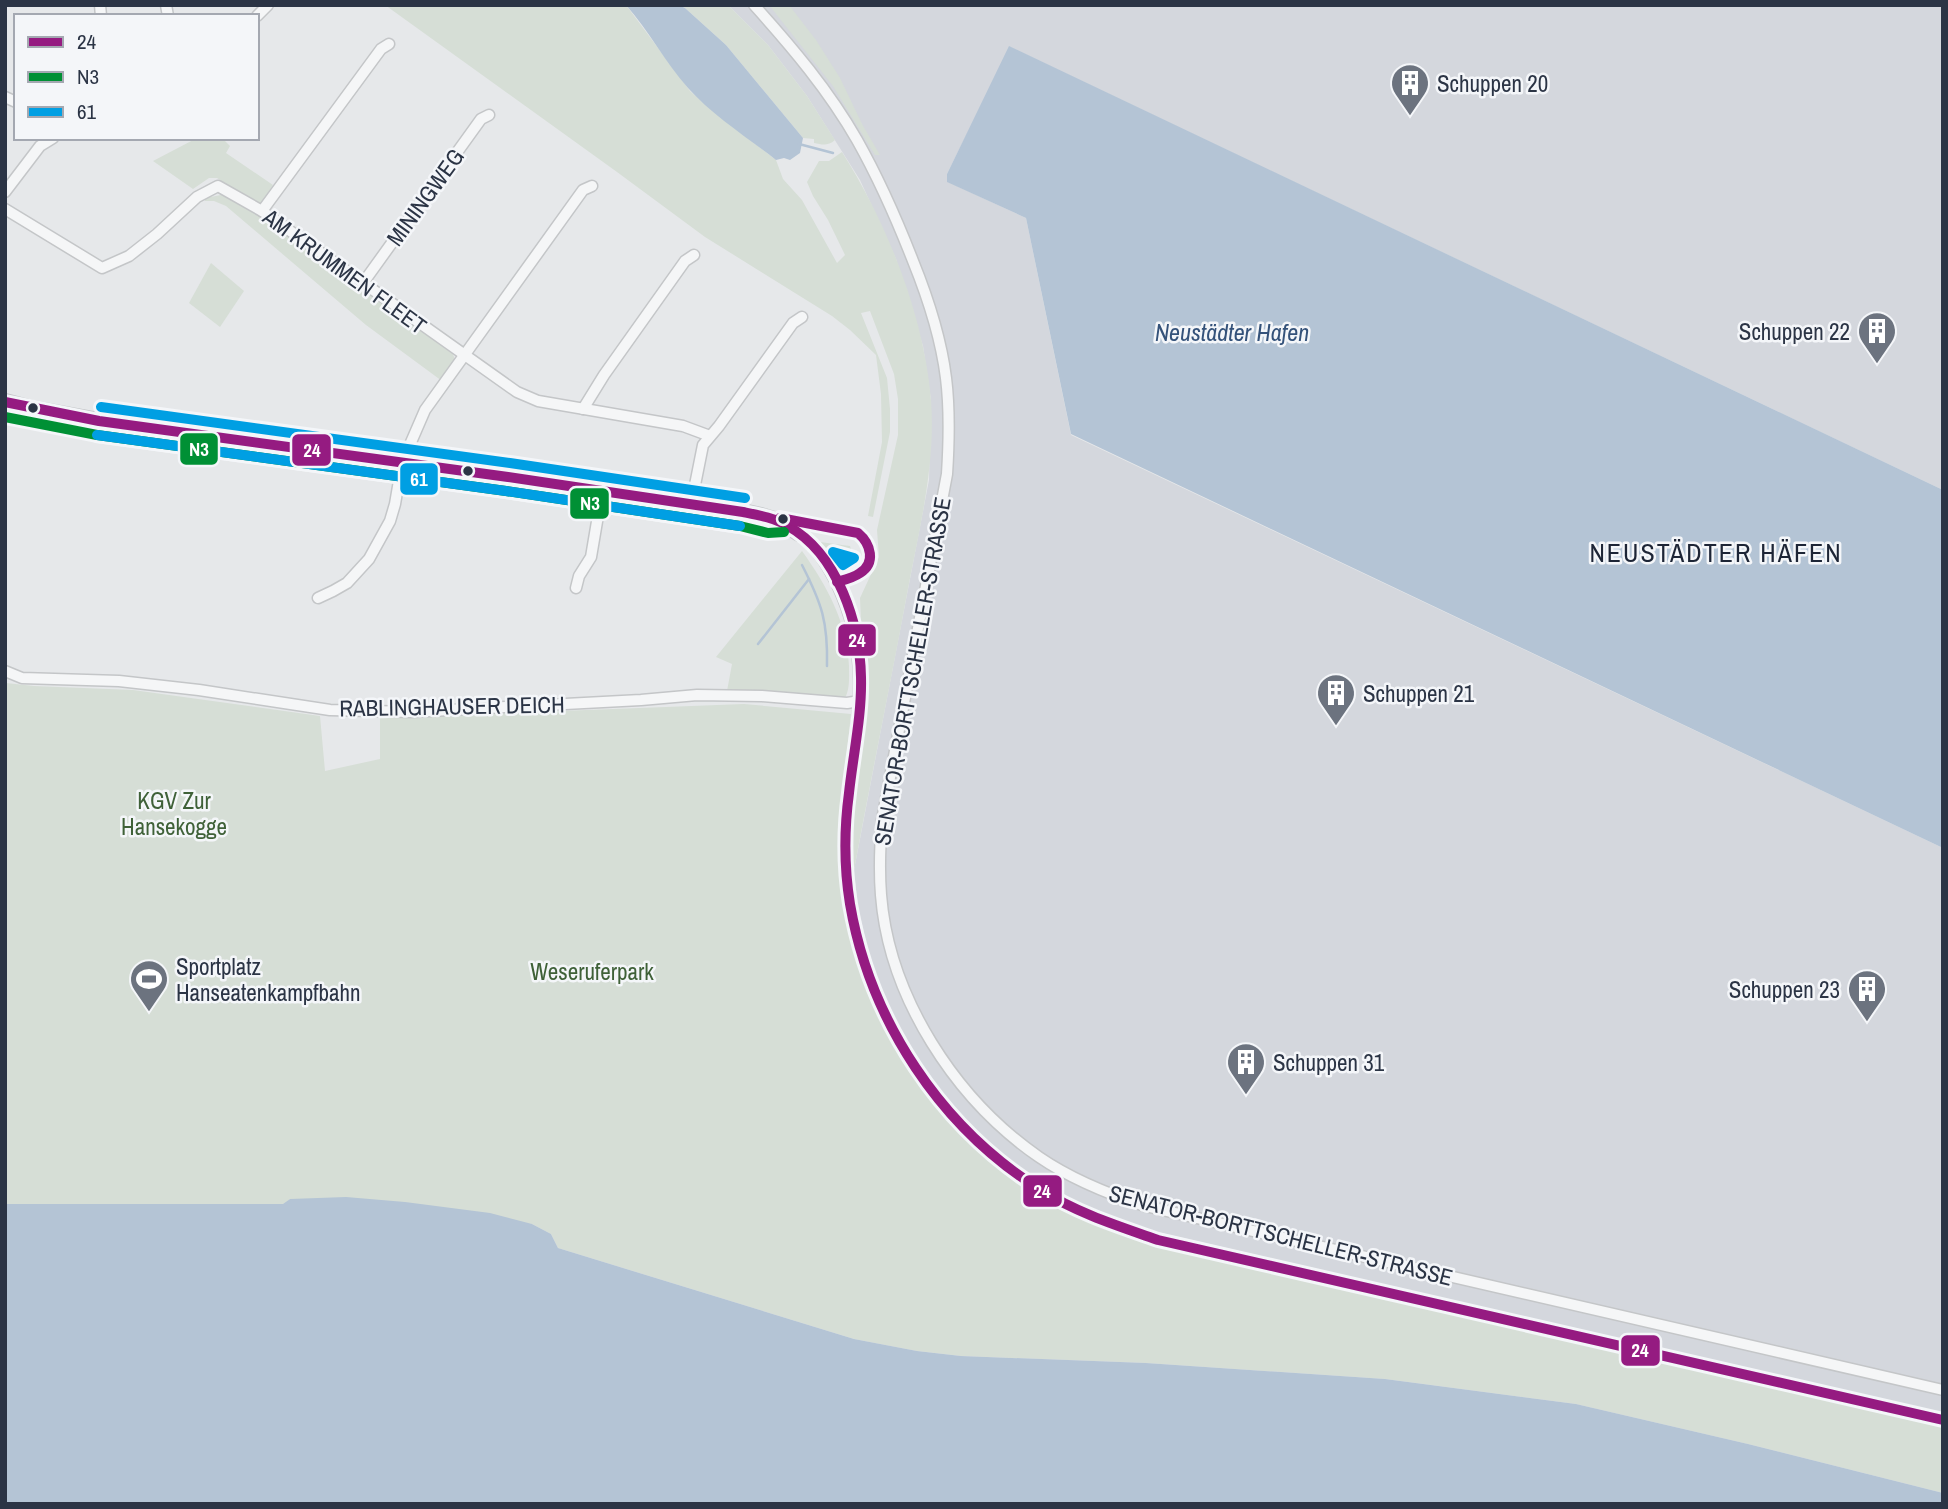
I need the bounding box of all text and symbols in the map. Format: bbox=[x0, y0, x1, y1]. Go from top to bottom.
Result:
legend bbox=[14, 14, 259, 140]
text: 24 bbox=[77, 27, 97, 56]
text: N3 bbox=[77, 62, 99, 91]
building icon: Schuppen 20 bbox=[1389, 62, 1431, 117]
place label: Schuppen 20 bbox=[1437, 68, 1548, 99]
text: 61 bbox=[77, 97, 97, 126]
street label: MININGWEG bbox=[379, 142, 471, 252]
street label: AM KRUMMEN FLEET bbox=[256, 201, 433, 341]
building icon: Schuppen 22 bbox=[1856, 310, 1898, 365]
water label: Neustädter Hafen bbox=[1155, 316, 1309, 348]
place label: Schuppen 22 bbox=[1739, 316, 1850, 347]
unlabelled marker bbox=[26, 401, 40, 415]
line badge: N3 bbox=[179, 432, 219, 466]
line badge: 24 bbox=[291, 433, 332, 467]
text: N3 bbox=[189, 436, 209, 462]
text: 24 bbox=[303, 437, 321, 463]
line badge: 61 bbox=[399, 462, 439, 496]
unlabelled marker bbox=[461, 464, 475, 478]
text: 61 bbox=[410, 466, 428, 492]
line badge: N3 bbox=[569, 487, 610, 520]
text: N3 bbox=[580, 490, 600, 516]
street label: SENATOR-BORTTSCHELLER-STRASSE bbox=[866, 494, 958, 848]
unlabelled marker bbox=[776, 512, 790, 526]
district label: NEUSTÄDTER HÄFEN bbox=[1589, 535, 1843, 570]
line badge: 24 bbox=[837, 623, 877, 657]
text: 24 bbox=[848, 627, 866, 653]
building icon: Schuppen 21 bbox=[1315, 672, 1357, 727]
place label: Schuppen 21 bbox=[1363, 678, 1475, 709]
street label: RABLINGHAUSER DEICH bbox=[339, 689, 565, 723]
park label: KGV Zur Hansekogge bbox=[121, 785, 227, 842]
place label: Sportplatz Hanseatenkampfbahn bbox=[176, 951, 361, 1008]
park label: Weseruferpark bbox=[530, 956, 654, 987]
sports icon: Sportplatz Hanseatenkampfbahn bbox=[128, 958, 170, 1013]
building icon: Schuppen 23 bbox=[1846, 968, 1888, 1023]
place label: Schuppen 23 bbox=[1729, 974, 1840, 1005]
building icon: Schuppen 31 bbox=[1225, 1041, 1267, 1096]
place label: Schuppen 31 bbox=[1273, 1047, 1385, 1078]
line badge: 24 bbox=[1022, 1174, 1063, 1208]
street label: SENATOR-BORTTSCHELLER-STRASSE bbox=[1106, 1177, 1456, 1293]
text: 24 bbox=[1033, 1178, 1051, 1204]
line badge: 24 bbox=[1620, 1334, 1661, 1367]
text: 24 bbox=[1631, 1337, 1649, 1363]

